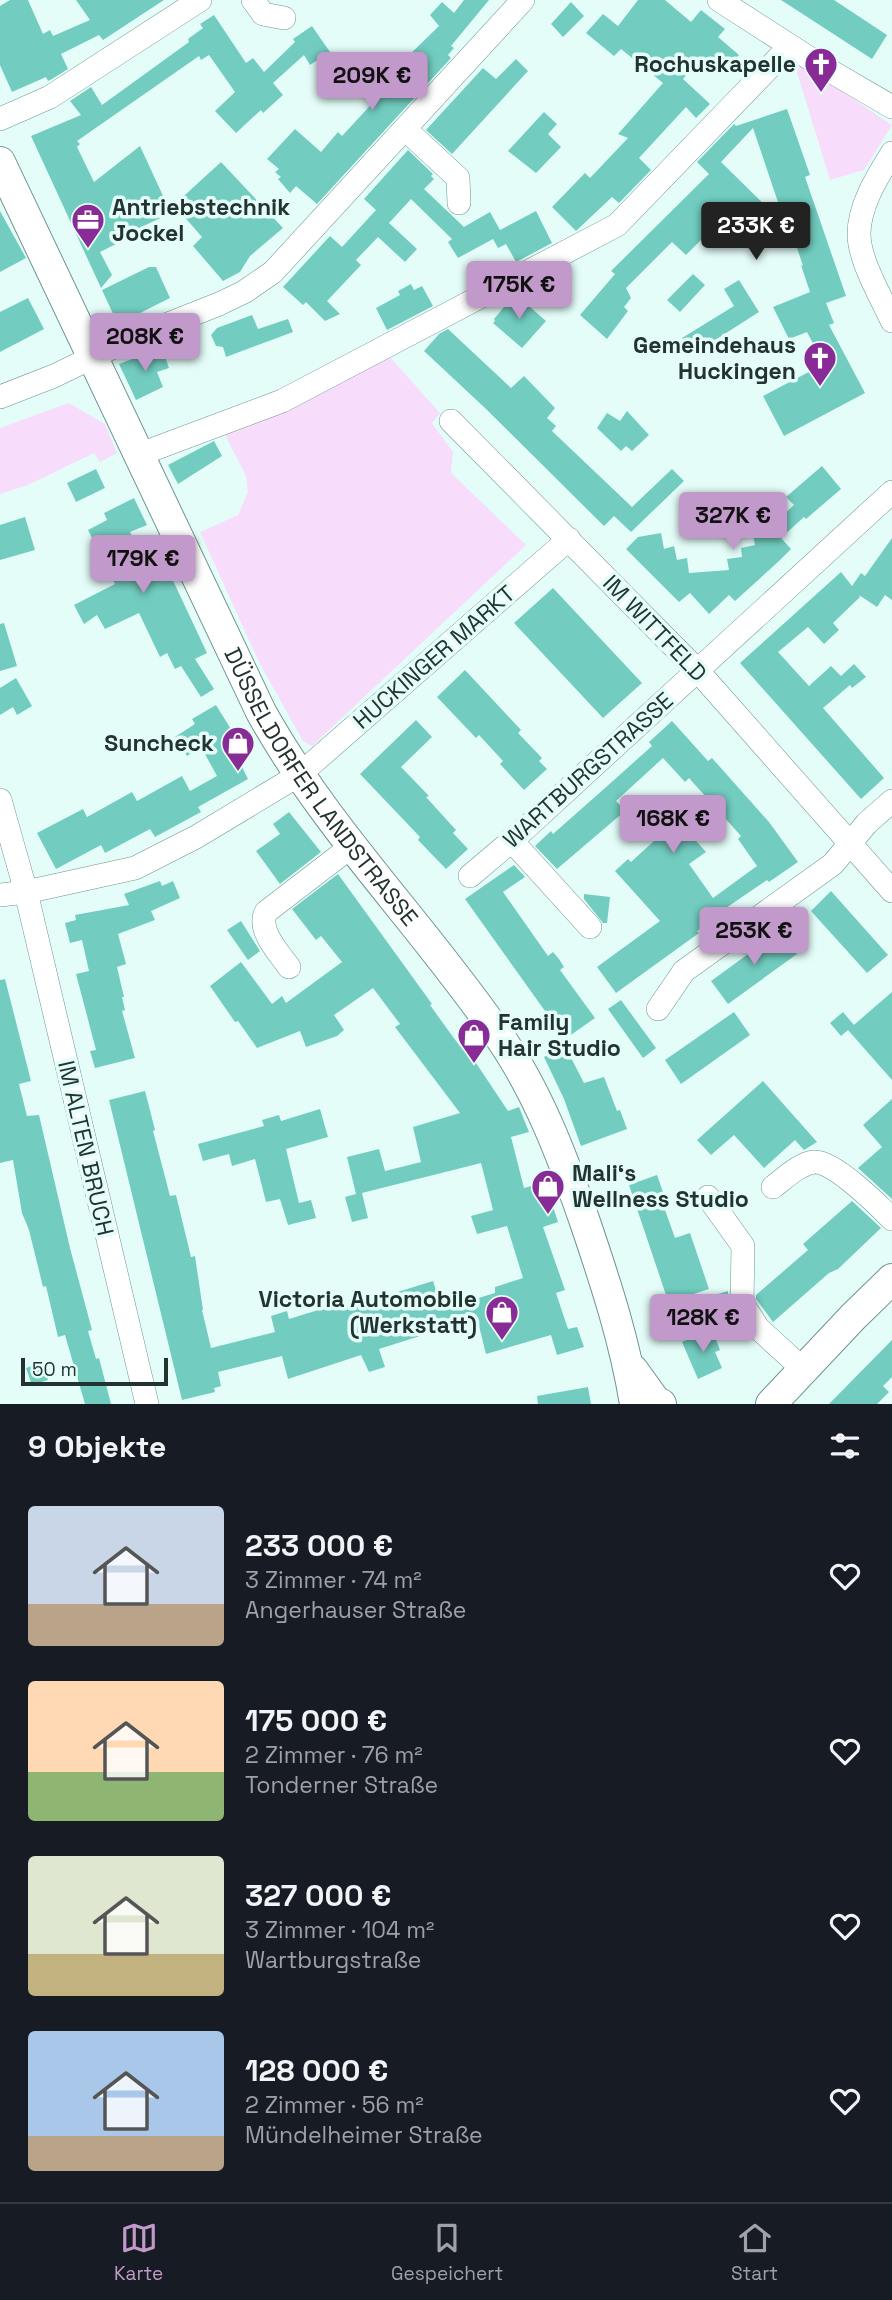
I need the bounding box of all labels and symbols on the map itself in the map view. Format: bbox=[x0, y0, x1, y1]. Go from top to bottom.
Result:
church icon: Rochuskapelle bbox=[802, 45, 840, 94]
place label: Rochuskapelle bbox=[634, 49, 796, 79]
pin: 209K € bbox=[315, 52, 429, 112]
place label: Antriebstechnik Jockel bbox=[112, 192, 290, 248]
office icon: Antriebstechnik Jockel bbox=[69, 201, 107, 250]
pin: 233K € bbox=[699, 202, 813, 262]
pin: 175K € bbox=[462, 262, 576, 321]
pin: 208K € bbox=[88, 314, 202, 373]
place label: Gemeindehaus Huckingen bbox=[633, 330, 796, 386]
church icon: Gemeindehaus Huckingen bbox=[801, 339, 839, 388]
pin: 327K € bbox=[676, 492, 790, 552]
pin: 179K € bbox=[86, 536, 200, 595]
street label: IM WITTFELD bbox=[597, 568, 713, 688]
street label: HUCKINGER MARKT bbox=[347, 578, 521, 736]
street label: DÜSSELDORFER LANDSTRASSE bbox=[218, 643, 425, 932]
street label: WARTBURGSTRASSE bbox=[497, 686, 679, 854]
shop icon: Suncheck bbox=[219, 724, 257, 773]
place label: Suncheck bbox=[104, 728, 214, 758]
pin: 168K € bbox=[616, 796, 730, 855]
pin: 253K € bbox=[697, 908, 811, 967]
place label: Family Hair Studio bbox=[498, 1007, 621, 1063]
shop icon: Family Hair Studio bbox=[455, 1016, 493, 1065]
street label: IM ALTEN BRUCH bbox=[51, 1058, 121, 1238]
place label: Mali‘s Wellness Studio bbox=[572, 1158, 749, 1214]
shop icon: Mali‘s Wellness Studio bbox=[529, 1167, 567, 1216]
place label: Victoria Automobile (Werkstatt) bbox=[259, 1284, 477, 1340]
shop icon: Victoria Automobile (Werkstatt) bbox=[483, 1293, 521, 1342]
pin: 128K € bbox=[646, 1294, 760, 1354]
scale bar bbox=[21, 1355, 168, 1387]

